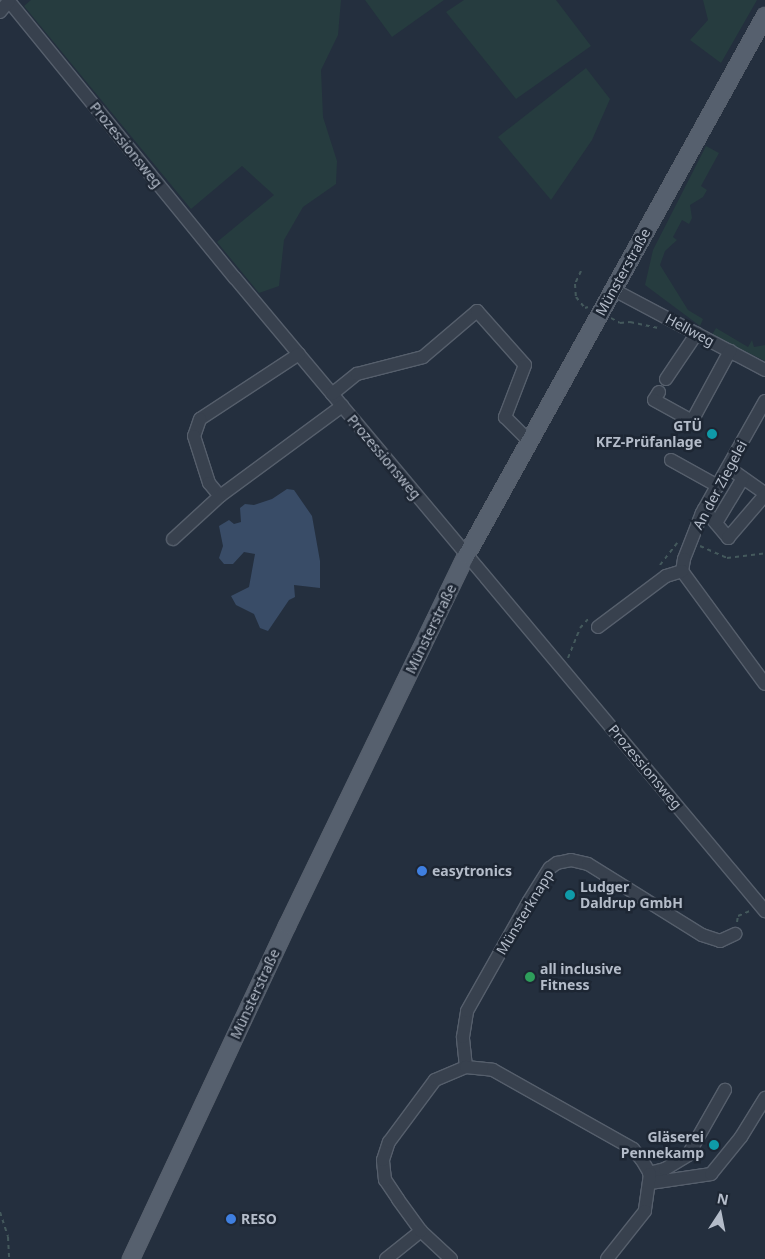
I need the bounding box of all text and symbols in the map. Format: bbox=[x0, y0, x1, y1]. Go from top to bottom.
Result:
street label: Prozessionsweg bbox=[86, 99, 166, 191]
street label: Münsterstraße bbox=[592, 225, 654, 319]
street label: Hellweg bbox=[663, 310, 717, 350]
street label: Prozessionsweg bbox=[344, 411, 424, 503]
place label: GTÜ KFZ-Prüfanlage bbox=[596, 418, 702, 451]
marker: GTÜ KFZ-Prüfanlage bbox=[706, 428, 718, 440]
street label: An der Ziegelei bbox=[690, 438, 750, 532]
street label: Münsterstraße bbox=[402, 582, 460, 676]
street label: Prozessionsweg bbox=[605, 721, 685, 813]
place label: easytronics bbox=[432, 863, 512, 879]
marker: easytronics bbox=[416, 865, 428, 877]
street label: Münsterknapp bbox=[493, 866, 557, 958]
place label: Ludger Daldrup GmbH bbox=[580, 879, 683, 912]
marker: Ludger Daldrup GmbH bbox=[564, 889, 576, 901]
street label: Münsterstraße bbox=[227, 946, 283, 1042]
place label: all inclusive Fitness bbox=[540, 961, 622, 994]
marker: all inclusive Fitness bbox=[524, 971, 536, 983]
place label: Gläserei Pennekamp bbox=[621, 1129, 704, 1162]
marker: Gläserei Pennekamp bbox=[708, 1139, 720, 1151]
text: N bbox=[716, 1188, 730, 1209]
north arrow bbox=[695, 1189, 745, 1239]
place label: RESO bbox=[241, 1211, 277, 1227]
marker: RESO bbox=[225, 1213, 237, 1225]

